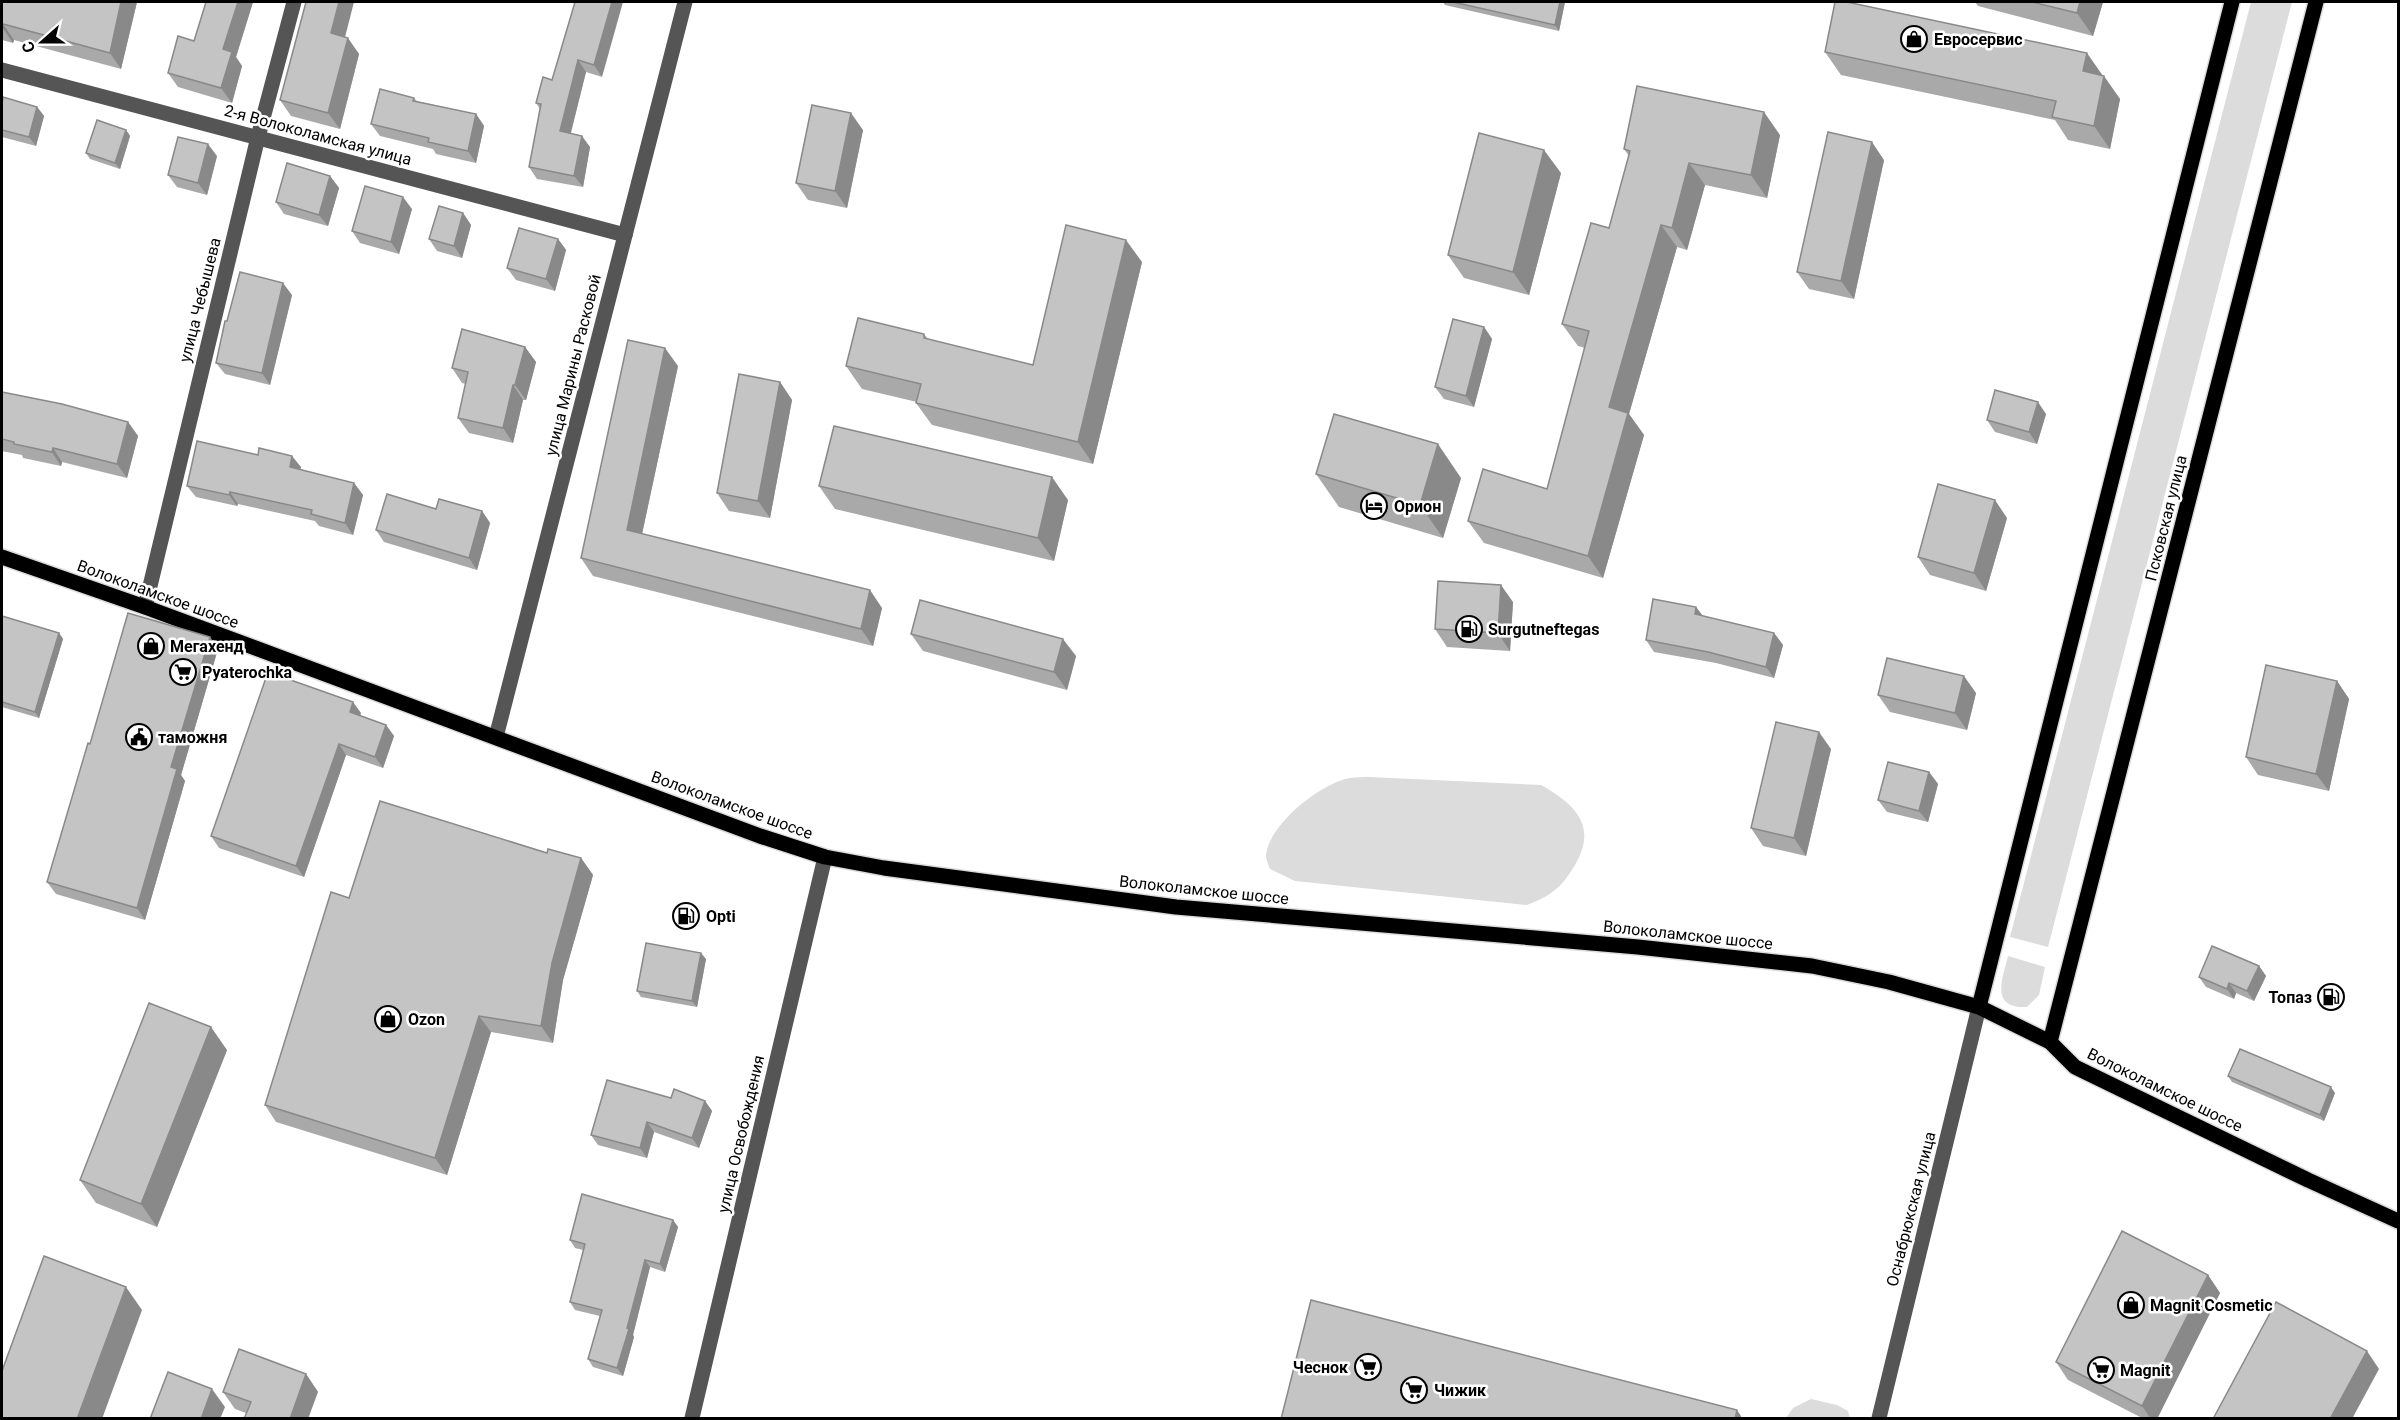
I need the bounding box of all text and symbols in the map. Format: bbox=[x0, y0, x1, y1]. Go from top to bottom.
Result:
north arrow bbox=[12, 12, 72, 72]
shop icon: Евросервис bbox=[1899, 24, 1929, 54]
place label: Евросервис bbox=[1934, 30, 2022, 49]
text: С bbox=[18, 39, 39, 55]
street label: 2-я Волоколамская улица bbox=[222, 101, 414, 169]
street label: улица Чебышева bbox=[175, 236, 225, 364]
street label: улица Марины Расковой bbox=[541, 272, 605, 458]
street label: Псковская улица bbox=[2141, 453, 2191, 583]
hotel icon: Орион bbox=[1359, 491, 1389, 521]
place label: Орион bbox=[1394, 497, 1441, 516]
street label: Волоколамское шоссе bbox=[75, 556, 241, 632]
fuel station icon: Surgutneftegas bbox=[1454, 614, 1484, 644]
place label: Surgutneftegas bbox=[1488, 620, 1599, 639]
shop icon: Мегахенд bbox=[136, 631, 166, 661]
place label: Мегахенд bbox=[170, 637, 244, 656]
supermarket icon: Pyaterochka bbox=[168, 657, 198, 687]
place label: Pyaterochka bbox=[202, 663, 292, 682]
public building icon: таможня bbox=[124, 722, 154, 752]
place label: таможня bbox=[158, 728, 227, 747]
street label: Волоколамское шоссе bbox=[649, 767, 815, 843]
street label: Волоколамское шоссе bbox=[1118, 872, 1290, 908]
fuel station icon: Opti bbox=[671, 901, 701, 931]
place label: Opti bbox=[706, 907, 736, 926]
street label: Волоколамское шоссе bbox=[1602, 917, 1774, 953]
fuel station icon: Топаз bbox=[2316, 982, 2346, 1012]
place label: Топаз bbox=[2269, 988, 2312, 1007]
shop icon: Ozon bbox=[373, 1004, 403, 1034]
place label: Ozon bbox=[408, 1010, 445, 1029]
street label: Волоколамское шоссе bbox=[2084, 1044, 2246, 1136]
street label: улица Освобождения bbox=[714, 1053, 768, 1215]
street label: Оснабрюкская улица bbox=[1883, 1130, 1939, 1288]
shop icon: Magnit Cosmetic bbox=[2116, 1290, 2146, 1320]
place label: Magnit Cosmetic bbox=[2150, 1296, 2273, 1315]
supermarket icon: Чеснок bbox=[1353, 1352, 1383, 1382]
supermarket icon: Magnit bbox=[2086, 1355, 2116, 1385]
place label: Чеснок bbox=[1293, 1358, 1349, 1377]
place label: Magnit bbox=[2120, 1361, 2171, 1380]
supermarket icon: Чижик bbox=[1399, 1375, 1429, 1405]
place label: Чижик bbox=[1434, 1381, 1487, 1400]

